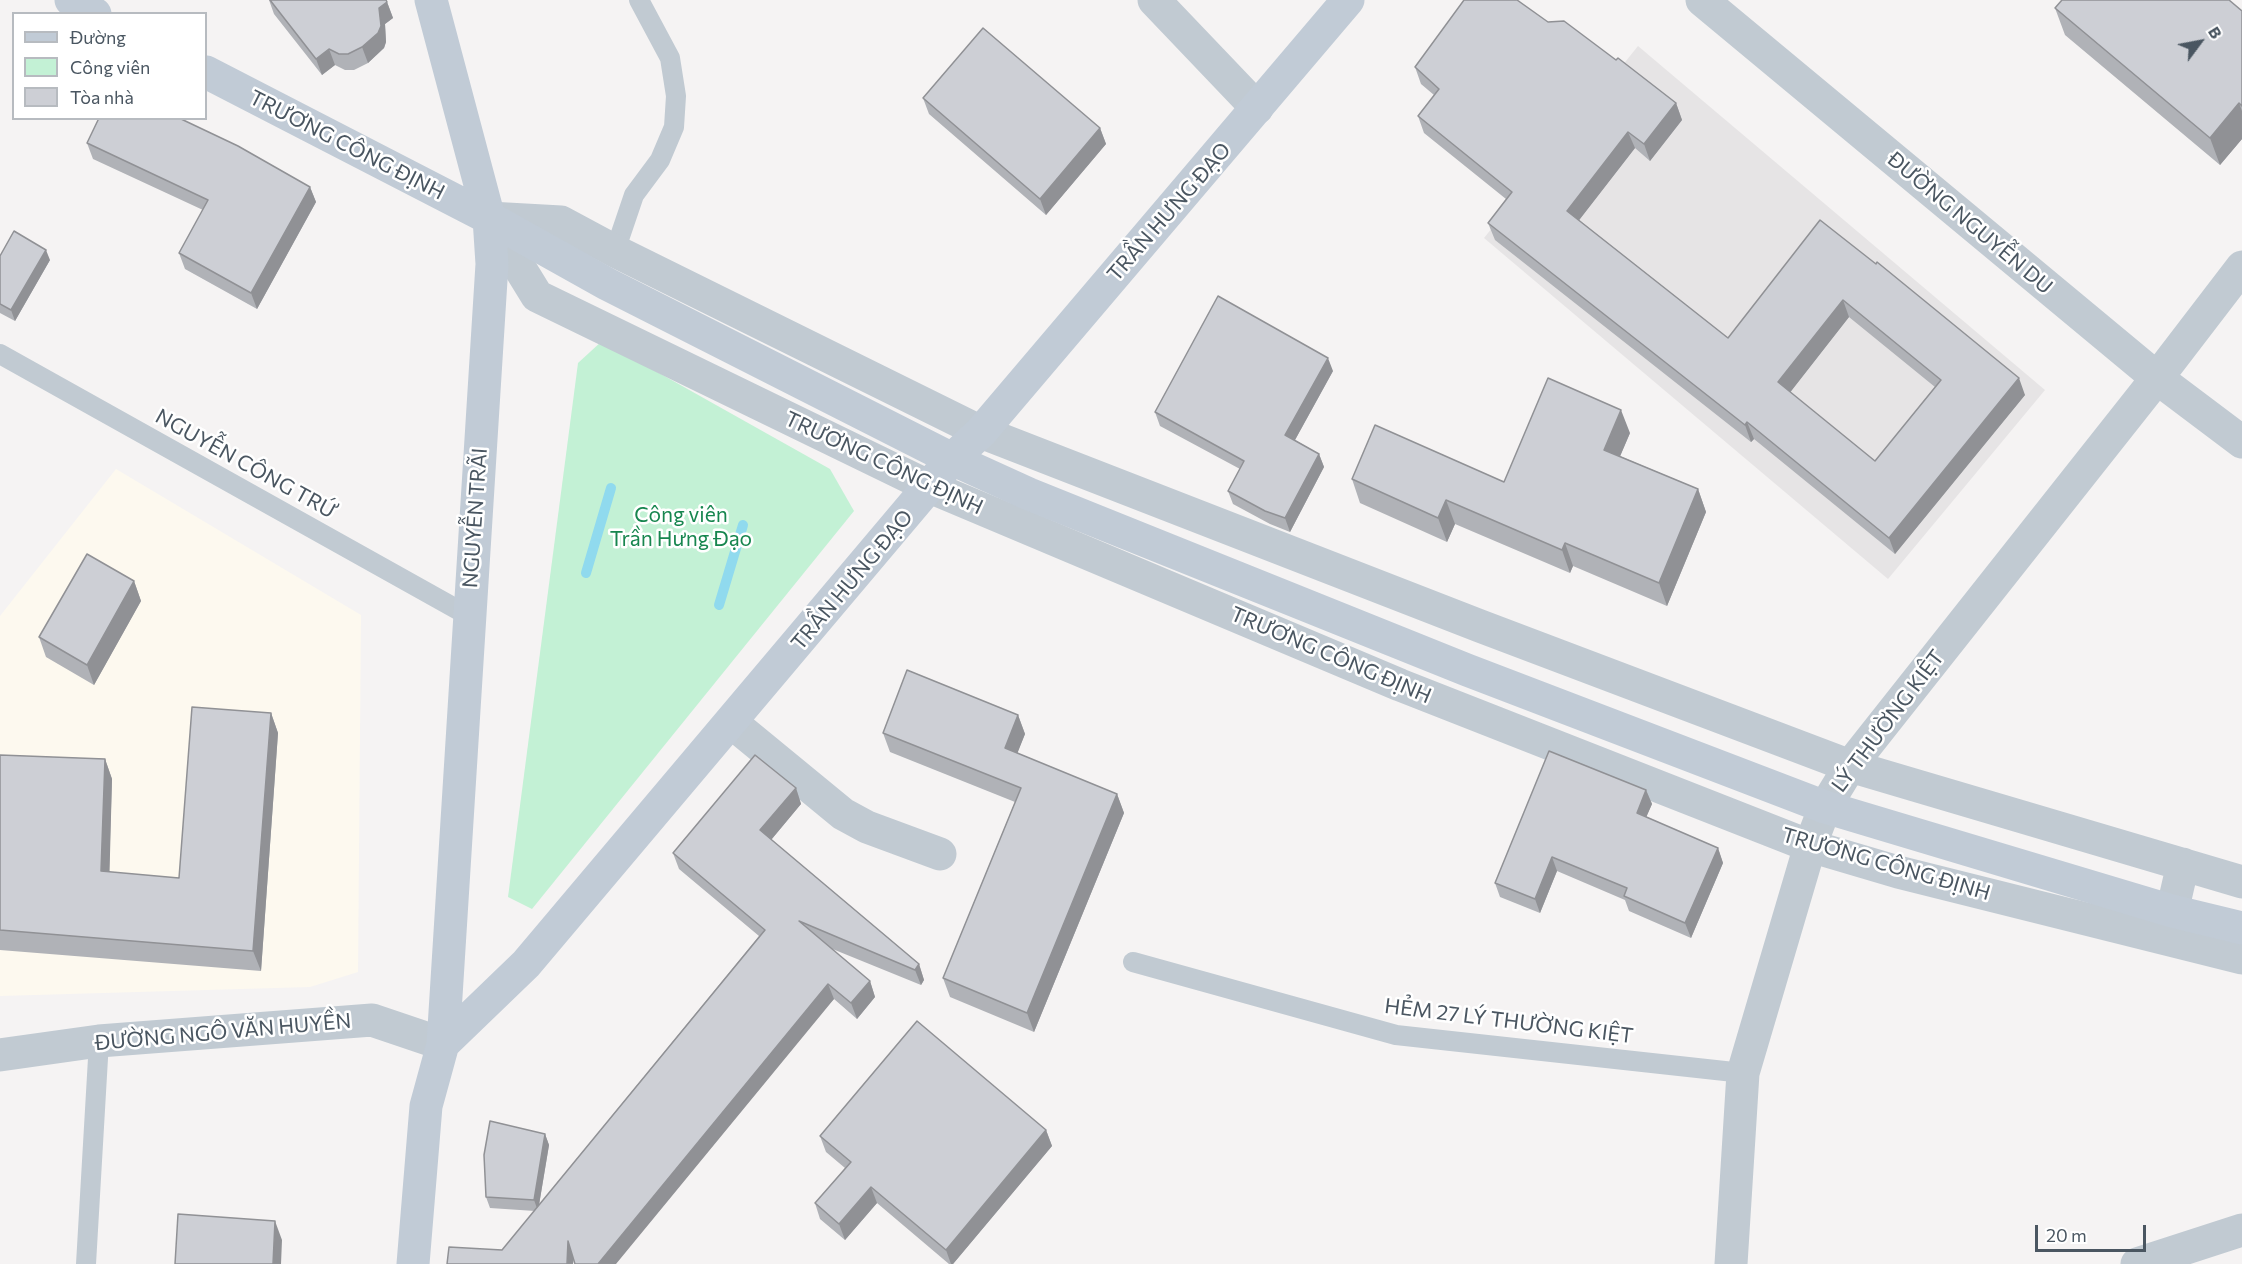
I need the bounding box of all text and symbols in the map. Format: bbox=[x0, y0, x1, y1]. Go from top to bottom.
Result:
legend bbox=[12, 12, 207, 120]
north arrow bbox=[2170, 12, 2230, 72]
text: B bbox=[2205, 23, 2227, 42]
text: Đường bbox=[70, 26, 126, 48]
text: Công viên bbox=[70, 56, 150, 78]
street label: TRƯƠNG CÔNG ĐỊNH bbox=[245, 85, 449, 205]
text: Tòa nhà bbox=[70, 86, 134, 108]
street label: TRẦN HƯNG ĐẠO bbox=[1102, 137, 1236, 287]
street label: ĐƯỜNG NGUYỄN DU bbox=[1882, 147, 2058, 299]
street label: NGUYỄN CÔNG TRỨ bbox=[151, 404, 341, 524]
street label: TRƯƠNG CÔNG ĐỊNH bbox=[781, 406, 987, 520]
street label: NGUYỄN TRÃI bbox=[458, 447, 492, 589]
park label: Công viên Trần Hưng Đạo bbox=[610, 502, 752, 552]
street label: TRẦN HƯNG ĐẠO bbox=[786, 505, 918, 655]
street label: TRƯƠNG CÔNG ĐỊNH bbox=[1227, 601, 1435, 709]
street label: LÝ THƯỜNG KIỆT bbox=[1826, 645, 1950, 797]
street label: TRƯƠNG CÔNG ĐỊNH bbox=[1779, 822, 1993, 906]
street label: HẺM 27 LÝ THƯỜNG KIỆT bbox=[1383, 993, 1635, 1049]
street label: ĐƯỜNG NGÔ VĂN HUYỀN bbox=[94, 1008, 352, 1056]
scale bar bbox=[2038, 1213, 2149, 1251]
text: 20 m bbox=[2046, 1224, 2087, 1246]

